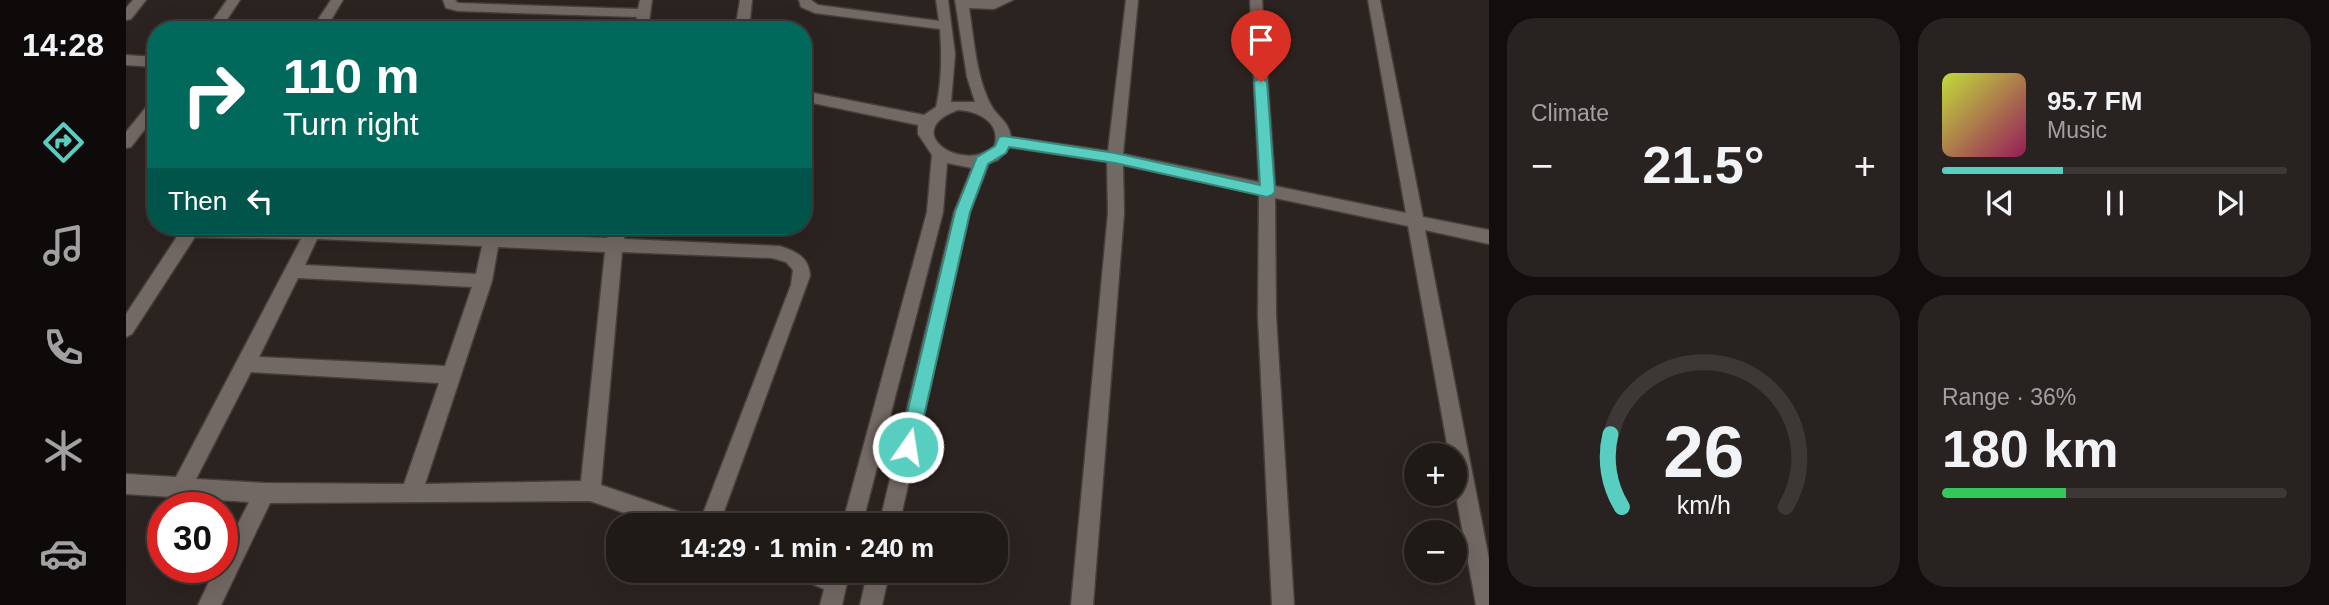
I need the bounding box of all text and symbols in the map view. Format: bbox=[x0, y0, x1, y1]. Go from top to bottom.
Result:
pin bbox=[1231, 10, 1291, 82]
icon: arrive bbox=[1242, 21, 1280, 59]
text: 14:28 bbox=[22, 27, 104, 63]
icon: right bbox=[168, 49, 259, 140]
text: 110 m bbox=[283, 49, 419, 103]
text: 95.7 FM bbox=[2047, 86, 2142, 116]
text: Climate bbox=[1531, 100, 1609, 126]
text: Turn right bbox=[283, 106, 419, 142]
text: Music bbox=[2047, 117, 2107, 143]
icon: directions bbox=[39, 118, 88, 167]
text: 21.5° bbox=[1642, 136, 1765, 194]
text: − bbox=[1531, 145, 1553, 187]
text: + bbox=[1854, 145, 1876, 187]
icon: left bbox=[241, 182, 279, 220]
icon: previous bbox=[1981, 184, 2019, 222]
icon: pause bbox=[2096, 184, 2134, 222]
icon: next bbox=[2211, 184, 2249, 222]
text: Then bbox=[168, 186, 227, 216]
icon: music bbox=[39, 221, 88, 270]
icon: phone bbox=[39, 323, 88, 372]
text: Range · 36% bbox=[1942, 384, 2076, 410]
position arrow bbox=[871, 410, 945, 484]
text: 26 bbox=[1663, 411, 1744, 492]
text: 180 km bbox=[1942, 420, 2118, 478]
icon: climate bbox=[39, 426, 88, 475]
map controls bbox=[1404, 443, 1467, 583]
button: + bbox=[1404, 443, 1467, 506]
text: km/h bbox=[1676, 491, 1731, 519]
speed limit sign: 30 bbox=[147, 492, 238, 583]
button: − bbox=[1404, 520, 1467, 583]
icon: car bbox=[39, 529, 88, 578]
text: 14:29 · 1 min · 240 m bbox=[680, 533, 934, 563]

